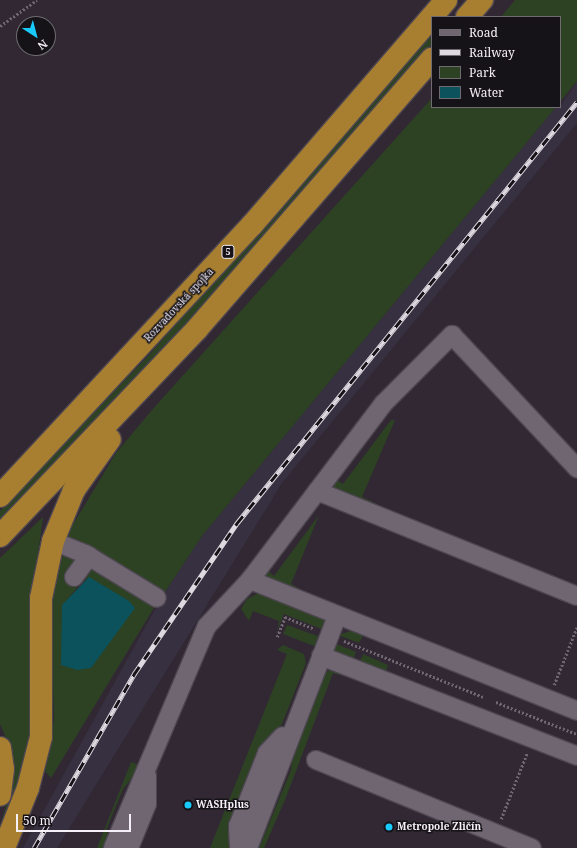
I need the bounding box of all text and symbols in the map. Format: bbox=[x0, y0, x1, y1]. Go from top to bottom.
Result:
north arrow bbox=[16, 16, 56, 56]
legend bbox=[431, 16, 561, 108]
text: Road bbox=[469, 24, 498, 41]
text: N bbox=[35, 37, 51, 54]
text: Railway bbox=[469, 44, 515, 61]
text: Park bbox=[469, 64, 496, 81]
text: Water bbox=[469, 84, 504, 101]
road number: 5 bbox=[221, 245, 235, 259]
street label: Rozvadovská spojka bbox=[142, 266, 216, 344]
place label: WASHplus bbox=[196, 799, 249, 811]
marker: WASHplus bbox=[183, 800, 193, 810]
scale bar bbox=[18, 806, 133, 832]
text: 50 m bbox=[23, 812, 51, 829]
place label: Metropole Zličín bbox=[397, 821, 481, 833]
marker: Metropole Zličín bbox=[384, 822, 394, 832]

